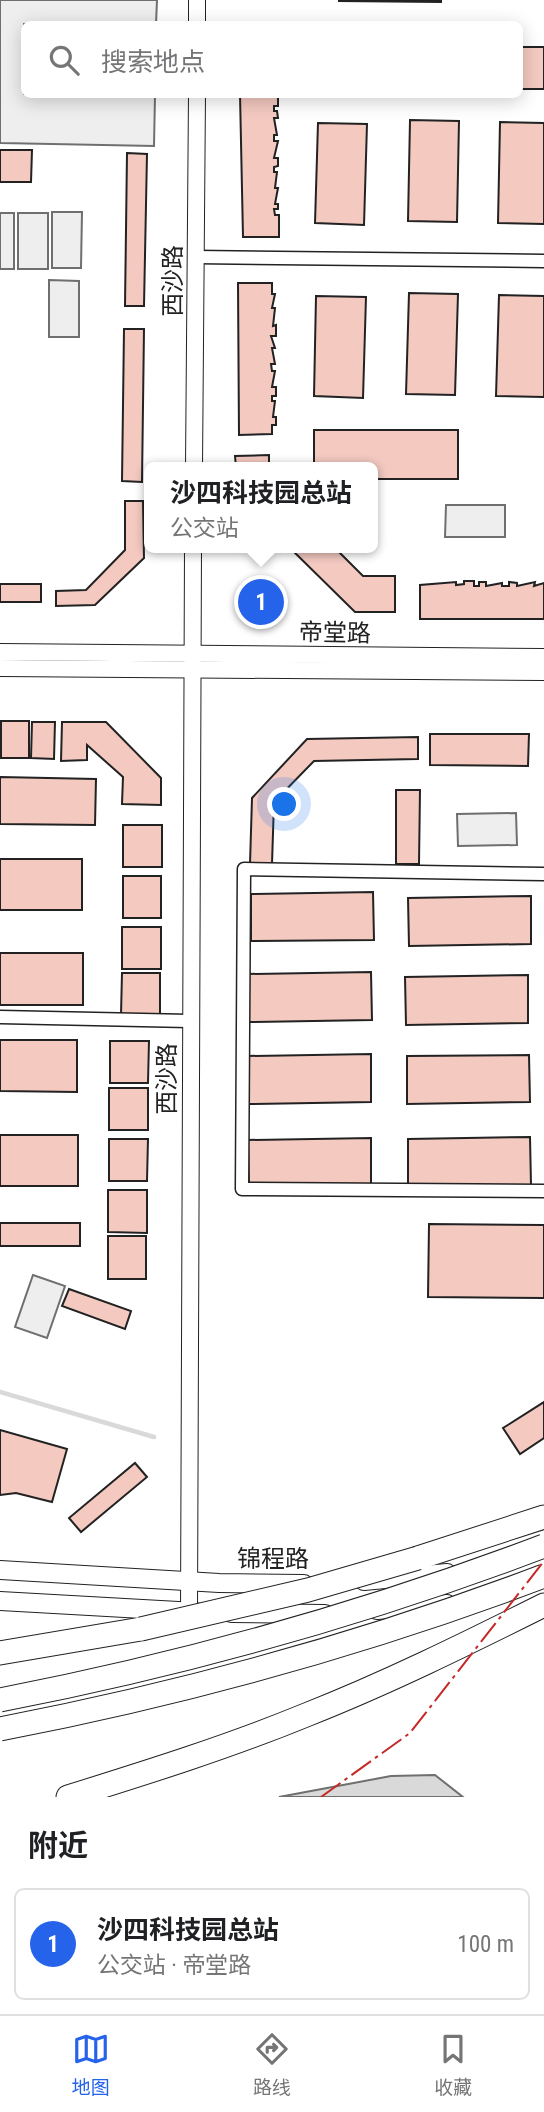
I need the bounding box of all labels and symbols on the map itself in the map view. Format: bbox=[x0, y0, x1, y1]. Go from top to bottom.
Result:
street label: 西沙路 bbox=[159, 245, 187, 317]
pin: 1 bbox=[238, 576, 284, 628]
street label: 帝堂路 bbox=[299, 618, 371, 648]
your location bbox=[267, 787, 301, 821]
street label: 西沙路 bbox=[153, 1043, 181, 1115]
street label: 锦程路 bbox=[237, 1545, 309, 1573]

